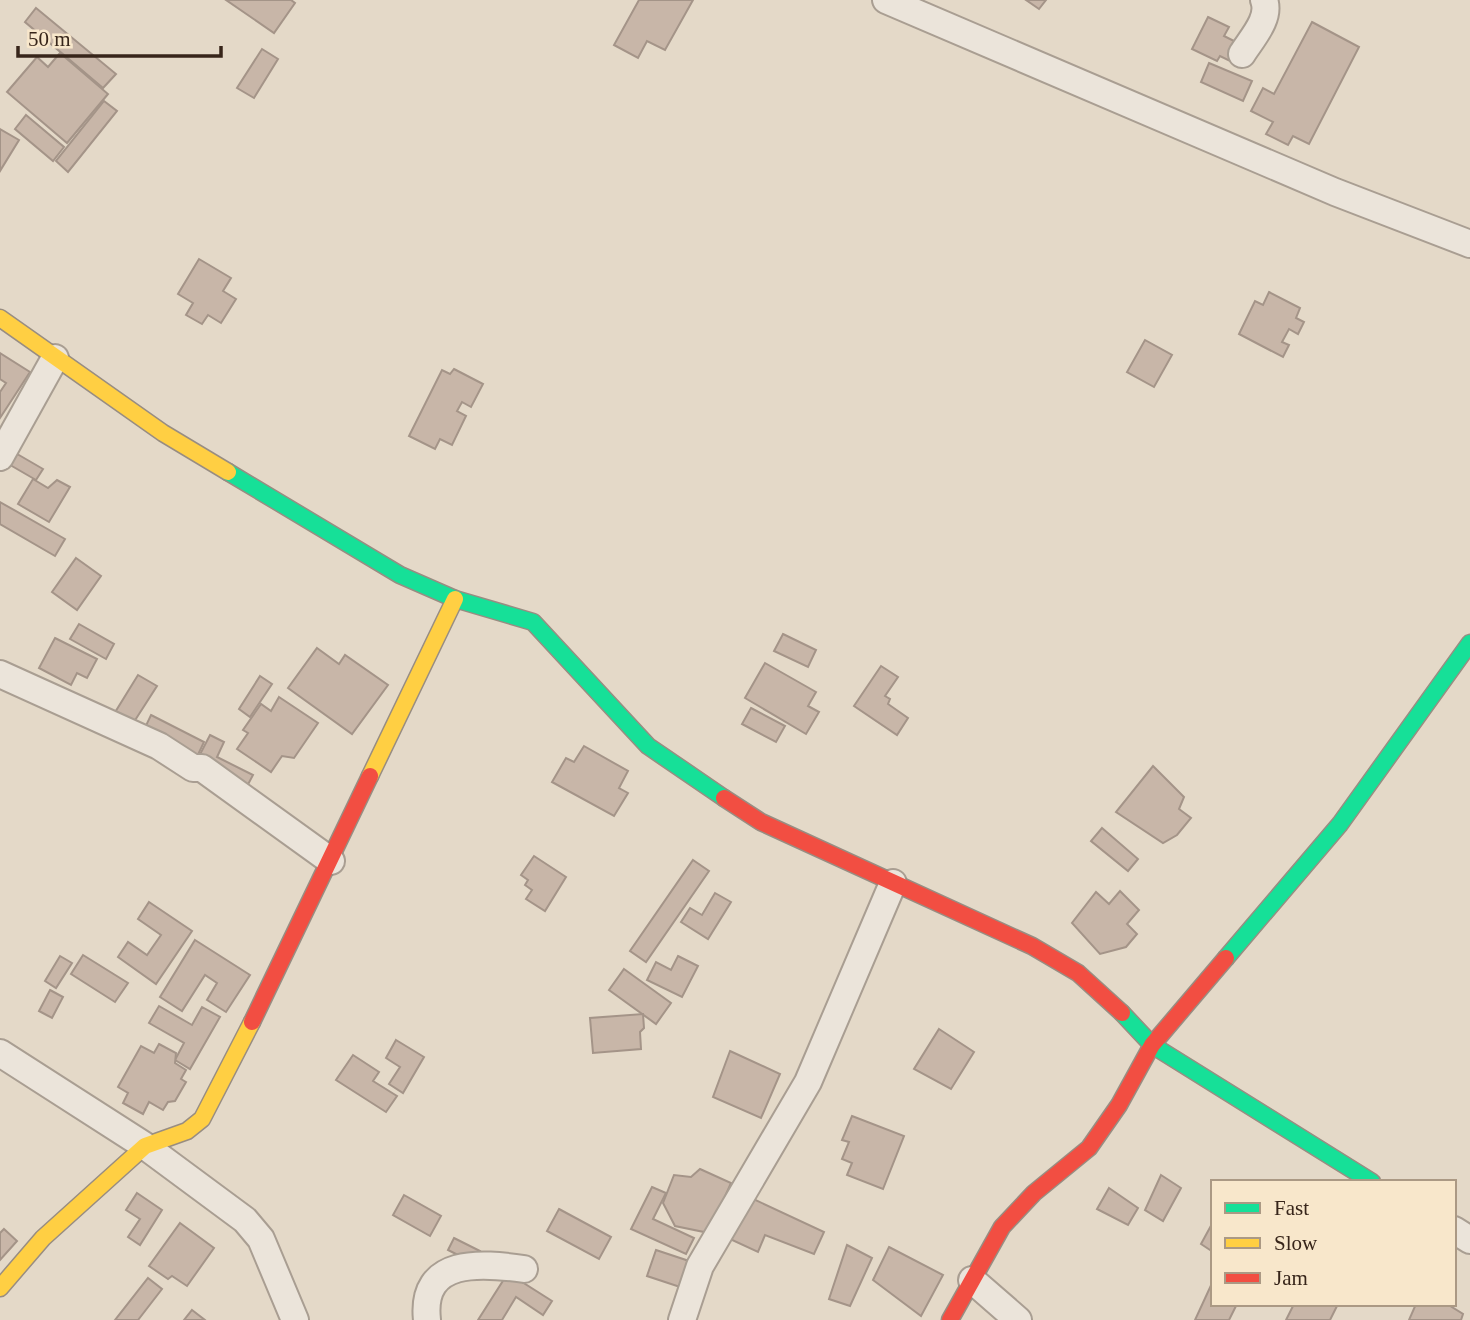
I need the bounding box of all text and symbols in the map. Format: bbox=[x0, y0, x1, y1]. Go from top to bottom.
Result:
scale bar bbox=[18, 14, 220, 58]
text: 50 m bbox=[28, 27, 71, 51]
legend bbox=[1211, 1180, 1456, 1306]
text: Fast bbox=[1274, 1196, 1309, 1220]
text: Slow bbox=[1274, 1231, 1318, 1255]
text: Jam bbox=[1274, 1266, 1308, 1290]

